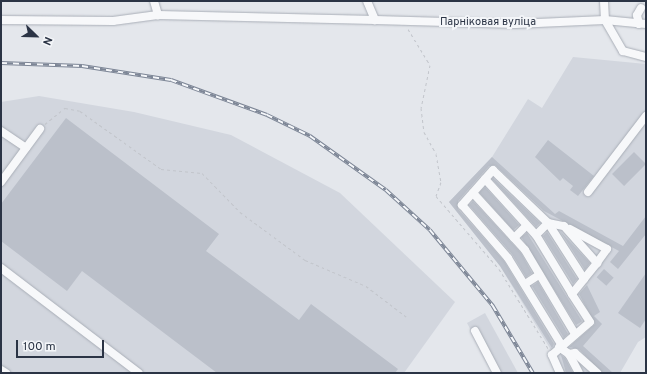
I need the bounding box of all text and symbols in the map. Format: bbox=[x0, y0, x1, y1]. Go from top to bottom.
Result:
street label: Парніковая вуліца bbox=[440, 15, 536, 29]
north arrow bbox=[16, 16, 56, 56]
text: N bbox=[39, 34, 55, 47]
scale bar bbox=[18, 332, 106, 358]
text: 100 m bbox=[23, 339, 56, 355]

